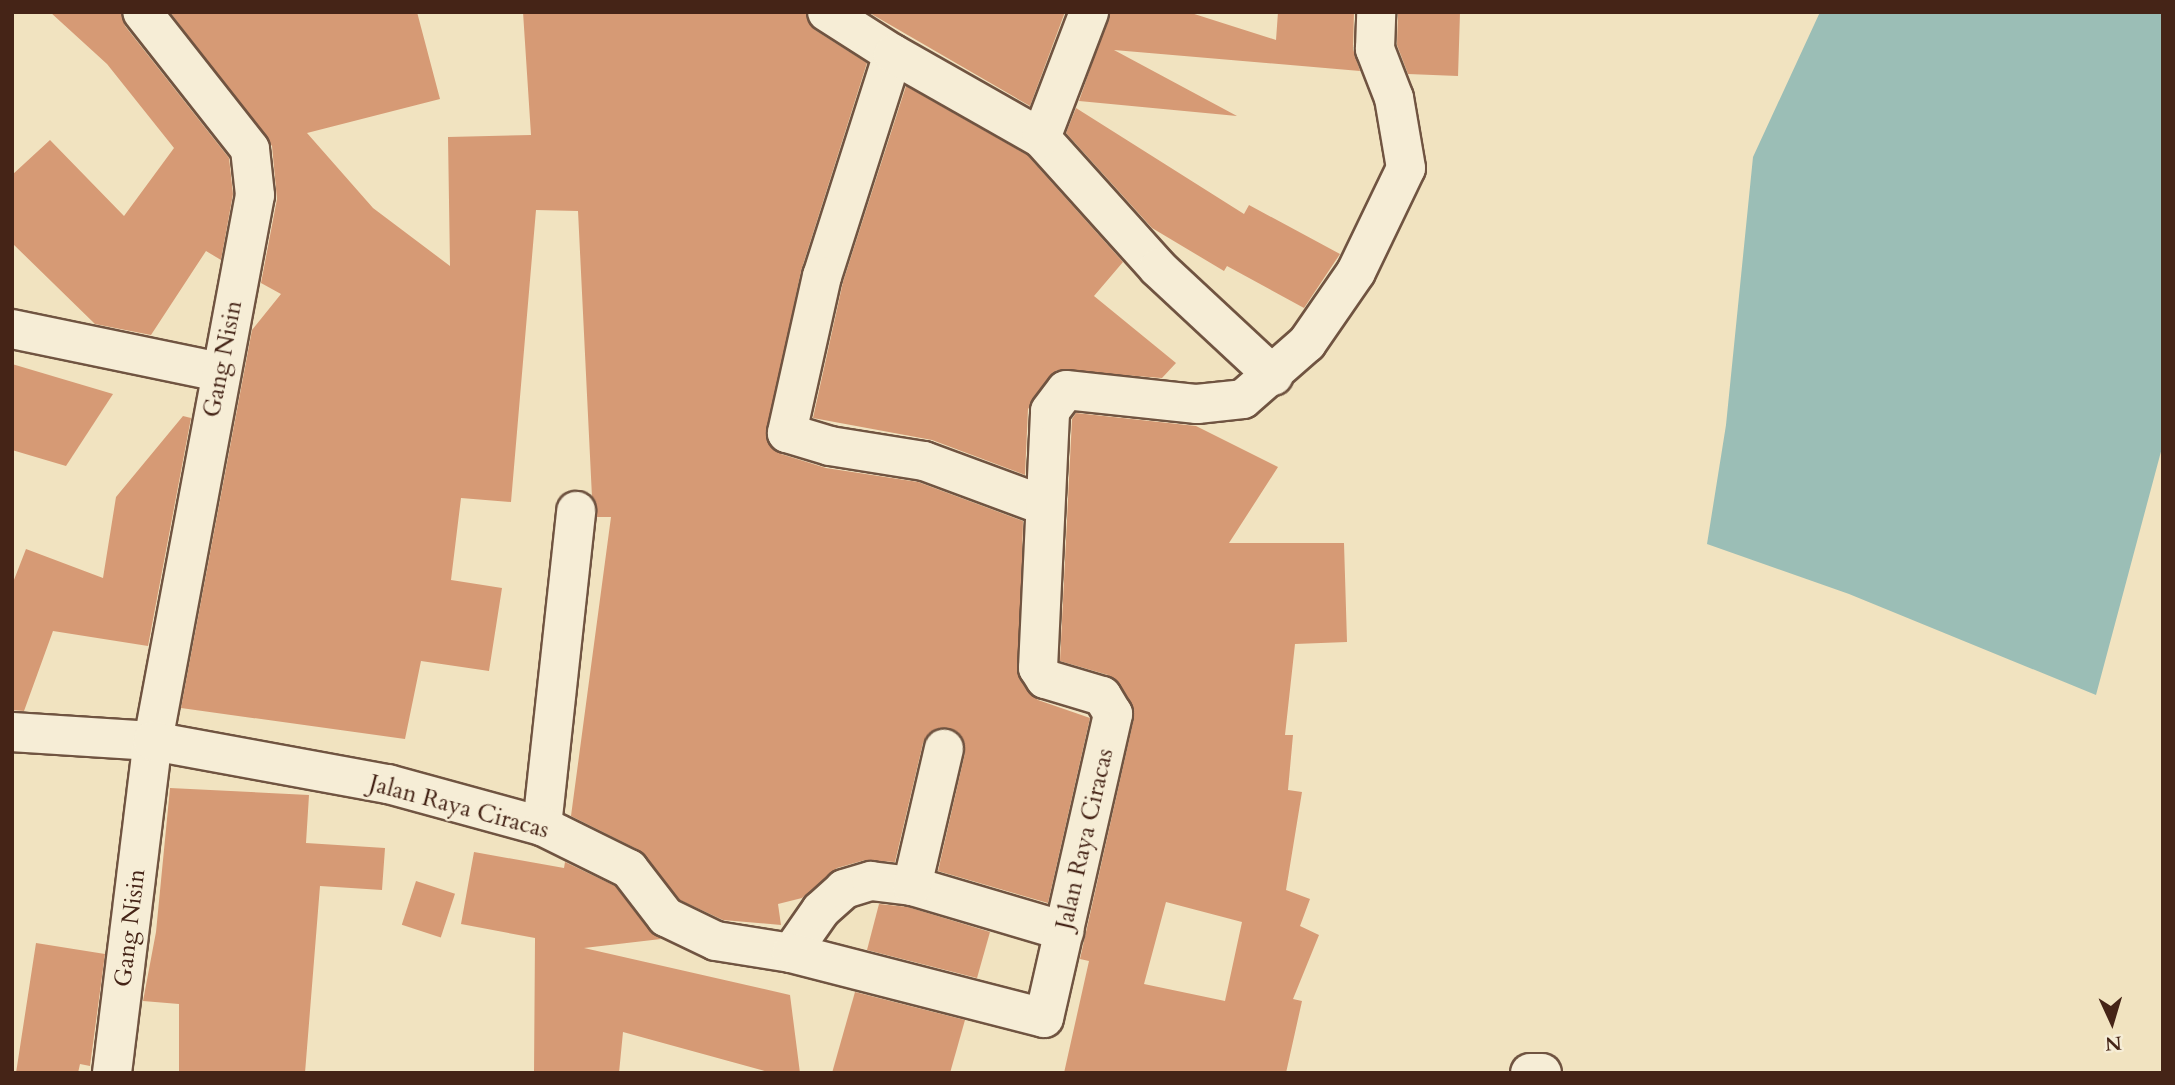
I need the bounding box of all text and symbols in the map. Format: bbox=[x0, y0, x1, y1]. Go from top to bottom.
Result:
street label: Gang Nisin bbox=[198, 298, 248, 420]
street label: Jalan Raya Ciracas bbox=[1050, 746, 1120, 932]
street label: Jalan Raya Ciracas bbox=[366, 769, 552, 845]
street label: Gang Nisin bbox=[108, 867, 152, 989]
north arrow bbox=[2077, 987, 2147, 1057]
text: N bbox=[2104, 1029, 2123, 1056]

